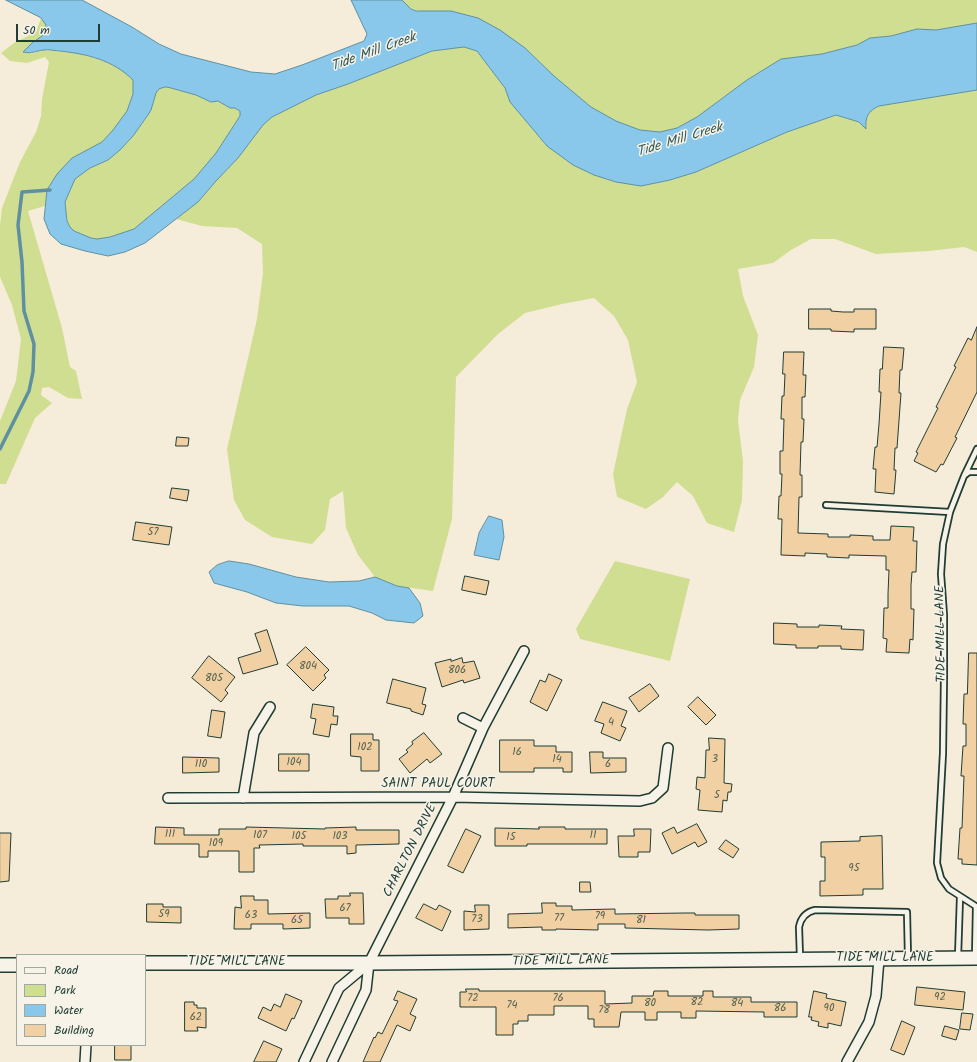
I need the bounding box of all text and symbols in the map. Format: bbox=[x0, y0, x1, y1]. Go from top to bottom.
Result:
scale bar bbox=[18, 16, 102, 42]
text: 50 m bbox=[23, 21, 50, 40]
water label: Tide Mill Creek bbox=[329, 30, 419, 76]
water label: Tide Mill Creek bbox=[635, 120, 725, 162]
house number: 57 bbox=[148, 526, 158, 540]
street label: TIDE MILL LANE bbox=[933, 585, 951, 683]
house number: 804 bbox=[299, 660, 317, 674]
house number: 806 bbox=[448, 664, 466, 678]
house number: 805 bbox=[205, 672, 223, 686]
house number: 4 bbox=[608, 716, 614, 730]
house number: 102 bbox=[357, 741, 373, 755]
house number: 16 bbox=[512, 746, 522, 760]
house number: 14 bbox=[552, 753, 562, 767]
house number: 3 bbox=[712, 753, 718, 767]
house number: 104 bbox=[286, 756, 302, 770]
house number: 110 bbox=[195, 758, 207, 772]
house number: 6 bbox=[605, 758, 611, 772]
street label: SAINT PAUL COURT bbox=[382, 777, 494, 793]
house number: 5 bbox=[714, 789, 720, 803]
street label: CHARLTON DRIVE bbox=[381, 802, 441, 900]
house number: 111 bbox=[165, 828, 175, 842]
house number: 107 bbox=[253, 829, 267, 843]
house number: 11 bbox=[590, 829, 596, 843]
house number: 105 bbox=[292, 830, 306, 844]
house number: 103 bbox=[332, 830, 348, 844]
house number: 15 bbox=[506, 831, 516, 845]
house number: 109 bbox=[209, 837, 223, 851]
house number: 95 bbox=[848, 862, 860, 876]
house number: 67 bbox=[339, 902, 351, 916]
house number: 59 bbox=[158, 908, 170, 922]
house number: 63 bbox=[245, 909, 257, 923]
house number: 79 bbox=[595, 910, 605, 924]
house number: 77 bbox=[554, 912, 564, 926]
house number: 73 bbox=[471, 913, 483, 927]
house number: 65 bbox=[291, 914, 303, 928]
house number: 81 bbox=[636, 914, 646, 928]
street label: TIDE MILL LANE bbox=[836, 951, 934, 967]
street label: TIDE MILL LANE bbox=[512, 953, 610, 971]
legend bbox=[16, 954, 146, 1046]
street label: TIDE MILL LANE bbox=[188, 955, 286, 971]
text: Road bbox=[54, 961, 78, 980]
text: Park bbox=[54, 981, 76, 1000]
house number: 92 bbox=[934, 991, 946, 1005]
house number: 72 bbox=[467, 992, 479, 1006]
house number: 76 bbox=[552, 992, 564, 1006]
house number: 82 bbox=[690, 996, 704, 1010]
house number: 80 bbox=[644, 997, 656, 1011]
house number: 84 bbox=[731, 997, 743, 1011]
house number: 74 bbox=[506, 999, 518, 1013]
text: Water bbox=[54, 1001, 83, 1020]
house number: 86 bbox=[774, 1002, 786, 1016]
house number: 90 bbox=[824, 1002, 834, 1016]
house number: 78 bbox=[598, 1004, 610, 1018]
house number: 62 bbox=[190, 1011, 202, 1025]
text: Building bbox=[54, 1021, 94, 1040]

